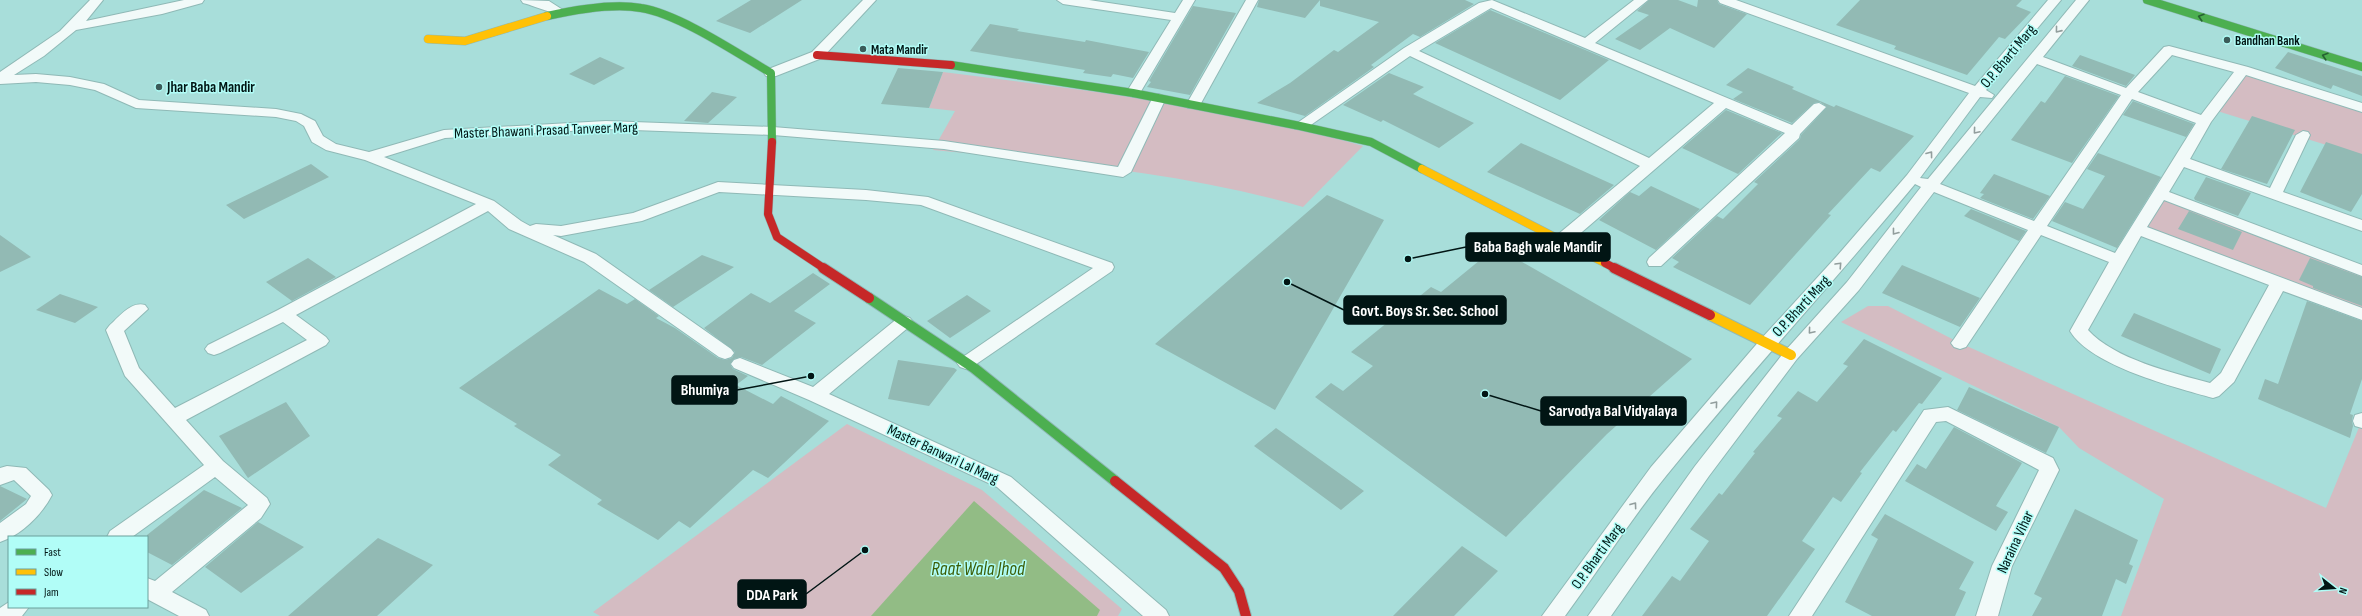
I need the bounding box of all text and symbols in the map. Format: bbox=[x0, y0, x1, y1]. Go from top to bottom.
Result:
one-way arrow bbox=[2197, 13, 2204, 22]
street label: O.P. Bharti Marg bbox=[1976, 21, 2040, 92]
one-way arrow bbox=[2056, 26, 2063, 33]
place label: Bandhan Bank bbox=[2235, 33, 2300, 49]
marker: Bandhan Bank bbox=[2222, 35, 2232, 45]
place label: Mata Mandir bbox=[871, 42, 928, 58]
marker: Mata Mandir bbox=[858, 44, 868, 54]
one-way arrow bbox=[2321, 52, 2328, 60]
place label: Jhar Baba Mandir bbox=[166, 78, 255, 97]
marker: Jhar Baba Mandir bbox=[154, 82, 164, 92]
street label: Master Bhawani Prasad Tanveer Marg bbox=[454, 118, 638, 143]
one-way arrow bbox=[1973, 126, 1980, 134]
one-way arrow bbox=[1926, 151, 1933, 158]
one-way arrow bbox=[1892, 228, 1899, 235]
callout: Baba Bagh wale Mandir bbox=[1466, 233, 1610, 261]
text: Baba Bagh wale Mandir bbox=[1474, 238, 1602, 257]
one-way arrow bbox=[1834, 262, 1841, 270]
street label: O.P. Bharti Marg bbox=[1768, 272, 1835, 341]
callout: Govt. Boys Sr. Sec. School bbox=[1344, 296, 1506, 324]
text: Govt. Boys Sr. Sec. School bbox=[1352, 302, 1498, 321]
one-way arrow bbox=[1808, 327, 1815, 334]
callout: Bhumiya bbox=[672, 376, 737, 404]
text: Bhumiya bbox=[681, 381, 729, 400]
callout: Sarvodya Bal Vidyalaya bbox=[1541, 397, 1686, 425]
one-way arrow bbox=[1711, 401, 1718, 409]
text: Sarvodya Bal Vidyalaya bbox=[1549, 402, 1677, 421]
street label: Master Banwari Lal Marg bbox=[884, 420, 1002, 489]
one-way arrow bbox=[1629, 503, 1636, 510]
street label: Naraina Vihar bbox=[1993, 507, 2038, 576]
street label: O.P. Bharti Marg bbox=[1567, 520, 1628, 593]
legend bbox=[8, 536, 148, 608]
text: Fast bbox=[44, 545, 61, 560]
water label: Raat Wala Jhod bbox=[931, 558, 1026, 581]
text: Slow bbox=[44, 565, 63, 580]
north arrow bbox=[2314, 568, 2354, 608]
callout: DDA Park bbox=[738, 580, 806, 608]
text: Jam bbox=[43, 585, 59, 600]
text: DDA Park bbox=[746, 586, 798, 605]
text: N bbox=[2336, 586, 2350, 596]

